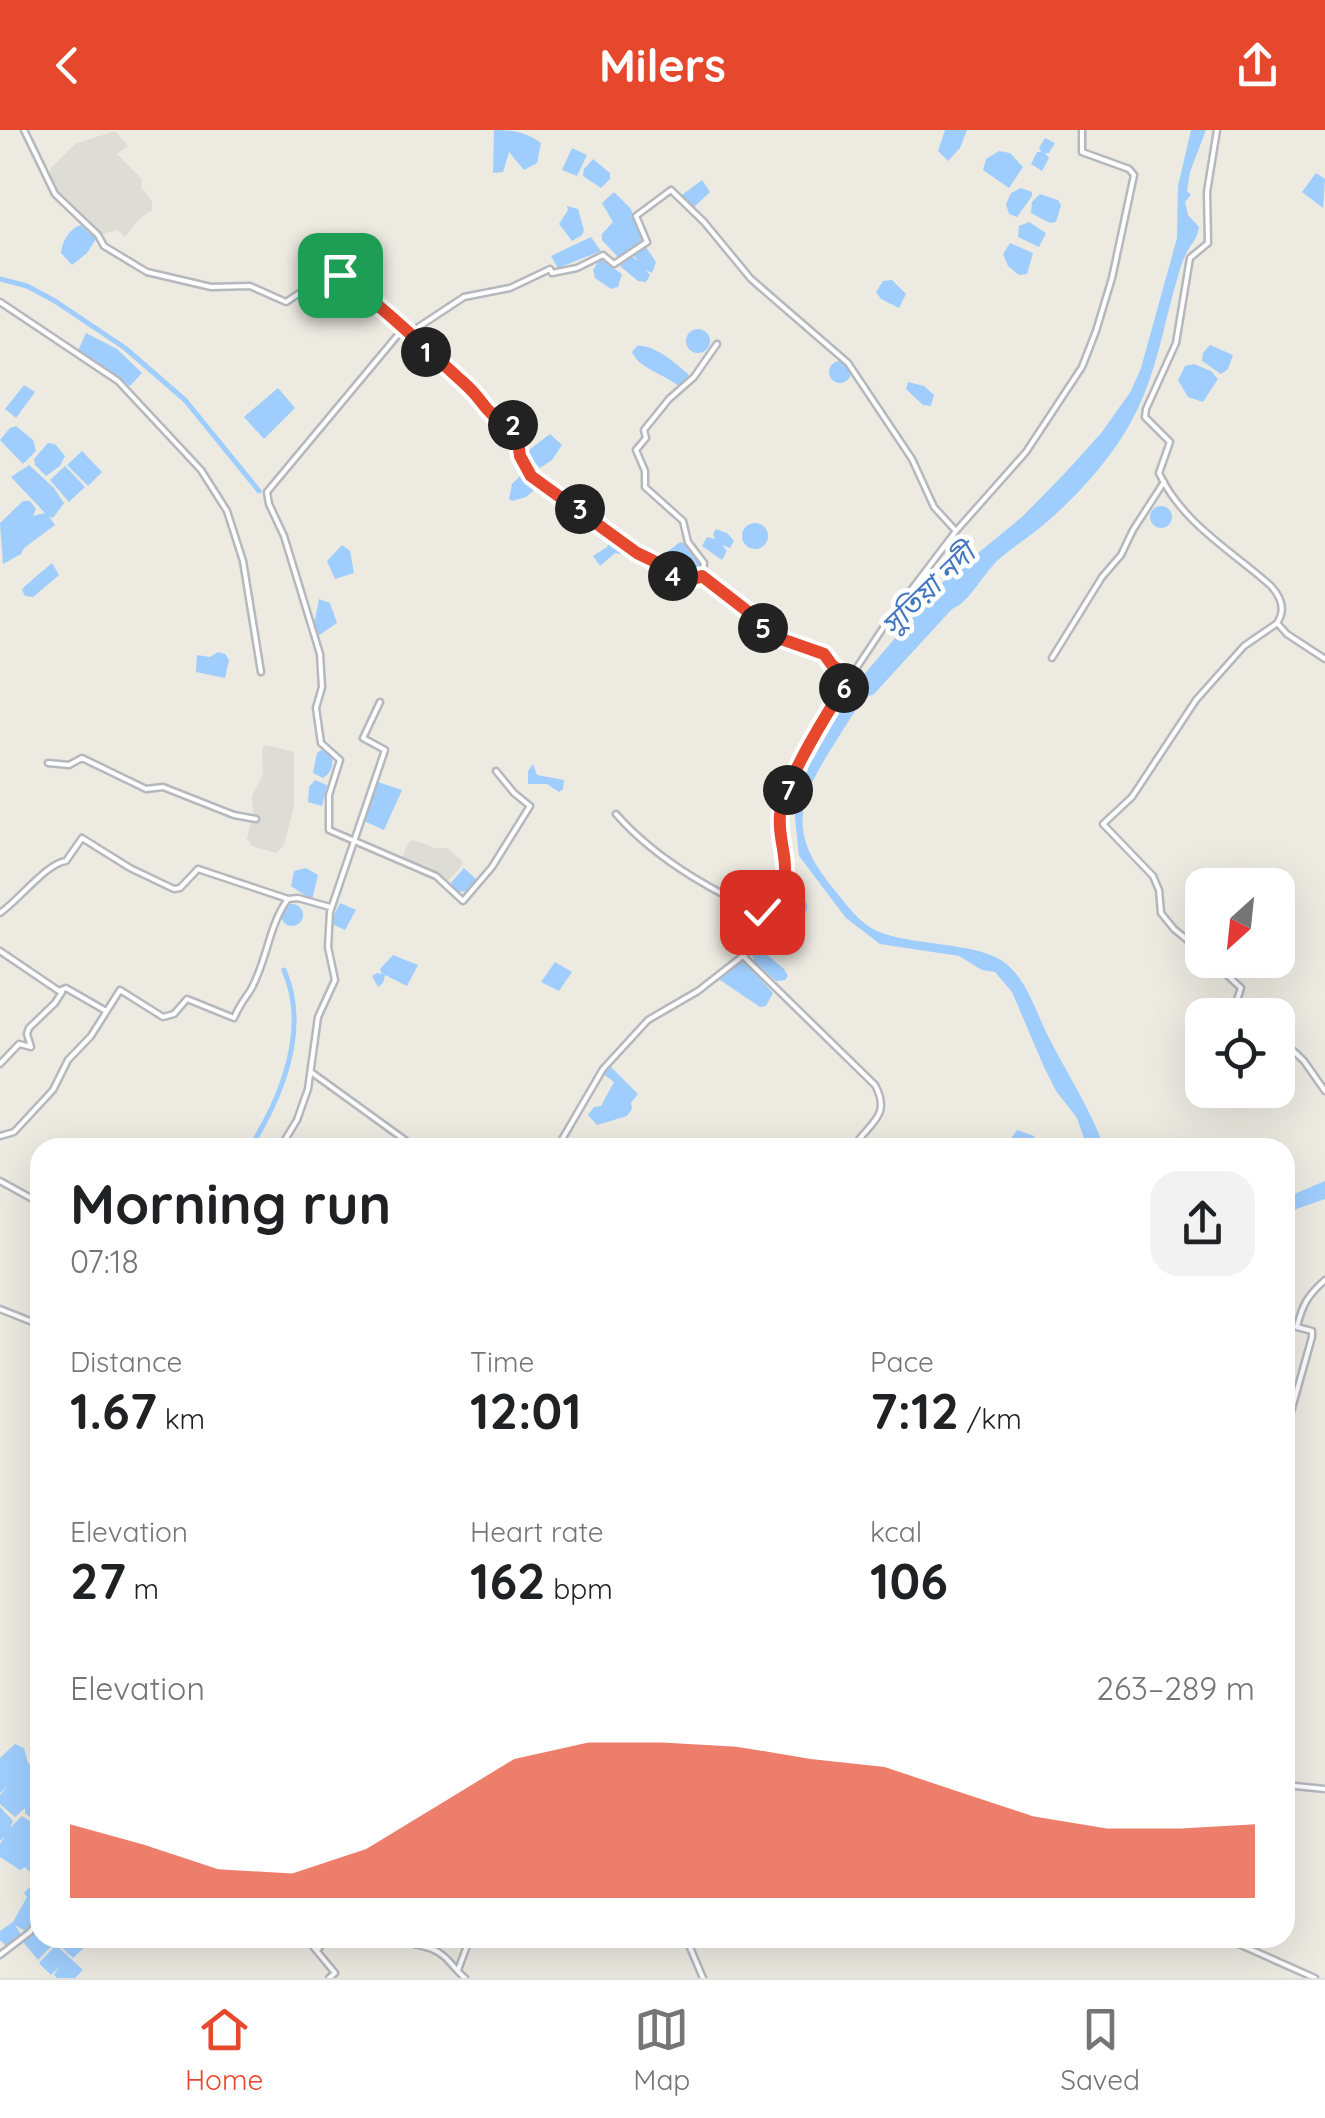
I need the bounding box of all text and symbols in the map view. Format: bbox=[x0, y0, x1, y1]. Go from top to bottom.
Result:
text: Milers bbox=[599, 37, 726, 93]
icon: back bbox=[40, 38, 95, 93]
icon: share bbox=[1230, 38, 1285, 93]
pin bbox=[298, 233, 383, 318]
icon: arrive bbox=[313, 248, 368, 303]
pin: 1 bbox=[401, 327, 451, 377]
text: 1 bbox=[421, 334, 431, 369]
pin: 2 bbox=[488, 400, 538, 450]
text: 2 bbox=[505, 407, 521, 442]
pin: 3 bbox=[555, 484, 605, 534]
text: 3 bbox=[572, 491, 588, 526]
water label: সুতিয়া নদী bbox=[873, 532, 986, 642]
pin: 4 bbox=[648, 551, 698, 601]
text: 4 bbox=[665, 558, 681, 593]
pin: 5 bbox=[738, 603, 788, 653]
text: 5 bbox=[755, 610, 771, 645]
pin: 6 bbox=[819, 663, 869, 713]
text: 6 bbox=[836, 670, 852, 705]
pin: 7 bbox=[763, 765, 813, 815]
text: 7 bbox=[780, 772, 796, 807]
north arrow bbox=[1185, 868, 1295, 978]
map controls bbox=[1185, 868, 1295, 1108]
pin bbox=[720, 870, 805, 955]
icon: check bbox=[735, 885, 790, 940]
button: locate bbox=[1185, 998, 1295, 1108]
text: Morning run bbox=[70, 1169, 391, 1238]
button: share bbox=[1150, 1171, 1255, 1276]
text: 07:18 bbox=[70, 1241, 139, 1281]
text: Distance bbox=[70, 1344, 182, 1379]
text: Time bbox=[470, 1344, 534, 1379]
text: Pace bbox=[870, 1344, 934, 1379]
text: 1.67 bbox=[70, 1379, 157, 1442]
text: 12:01 bbox=[470, 1379, 582, 1442]
text: 7:12 bbox=[870, 1379, 959, 1442]
text: km bbox=[157, 1401, 205, 1436]
text: /km bbox=[959, 1401, 1022, 1436]
text: Elevation bbox=[70, 1514, 188, 1549]
text: Heart rate bbox=[470, 1514, 604, 1549]
text: kcal bbox=[870, 1514, 922, 1549]
text: 27 bbox=[70, 1549, 126, 1612]
text: 162 bbox=[470, 1549, 546, 1612]
text: 106 bbox=[870, 1549, 948, 1612]
text: m bbox=[126, 1571, 159, 1606]
text: bpm bbox=[546, 1571, 613, 1606]
text: Elevation bbox=[70, 1668, 205, 1708]
text: 263–289 m bbox=[1096, 1668, 1255, 1708]
tab: Home bbox=[185, 2002, 263, 2097]
tab: Map bbox=[633, 2002, 690, 2097]
tab: Saved bbox=[1060, 2002, 1140, 2097]

